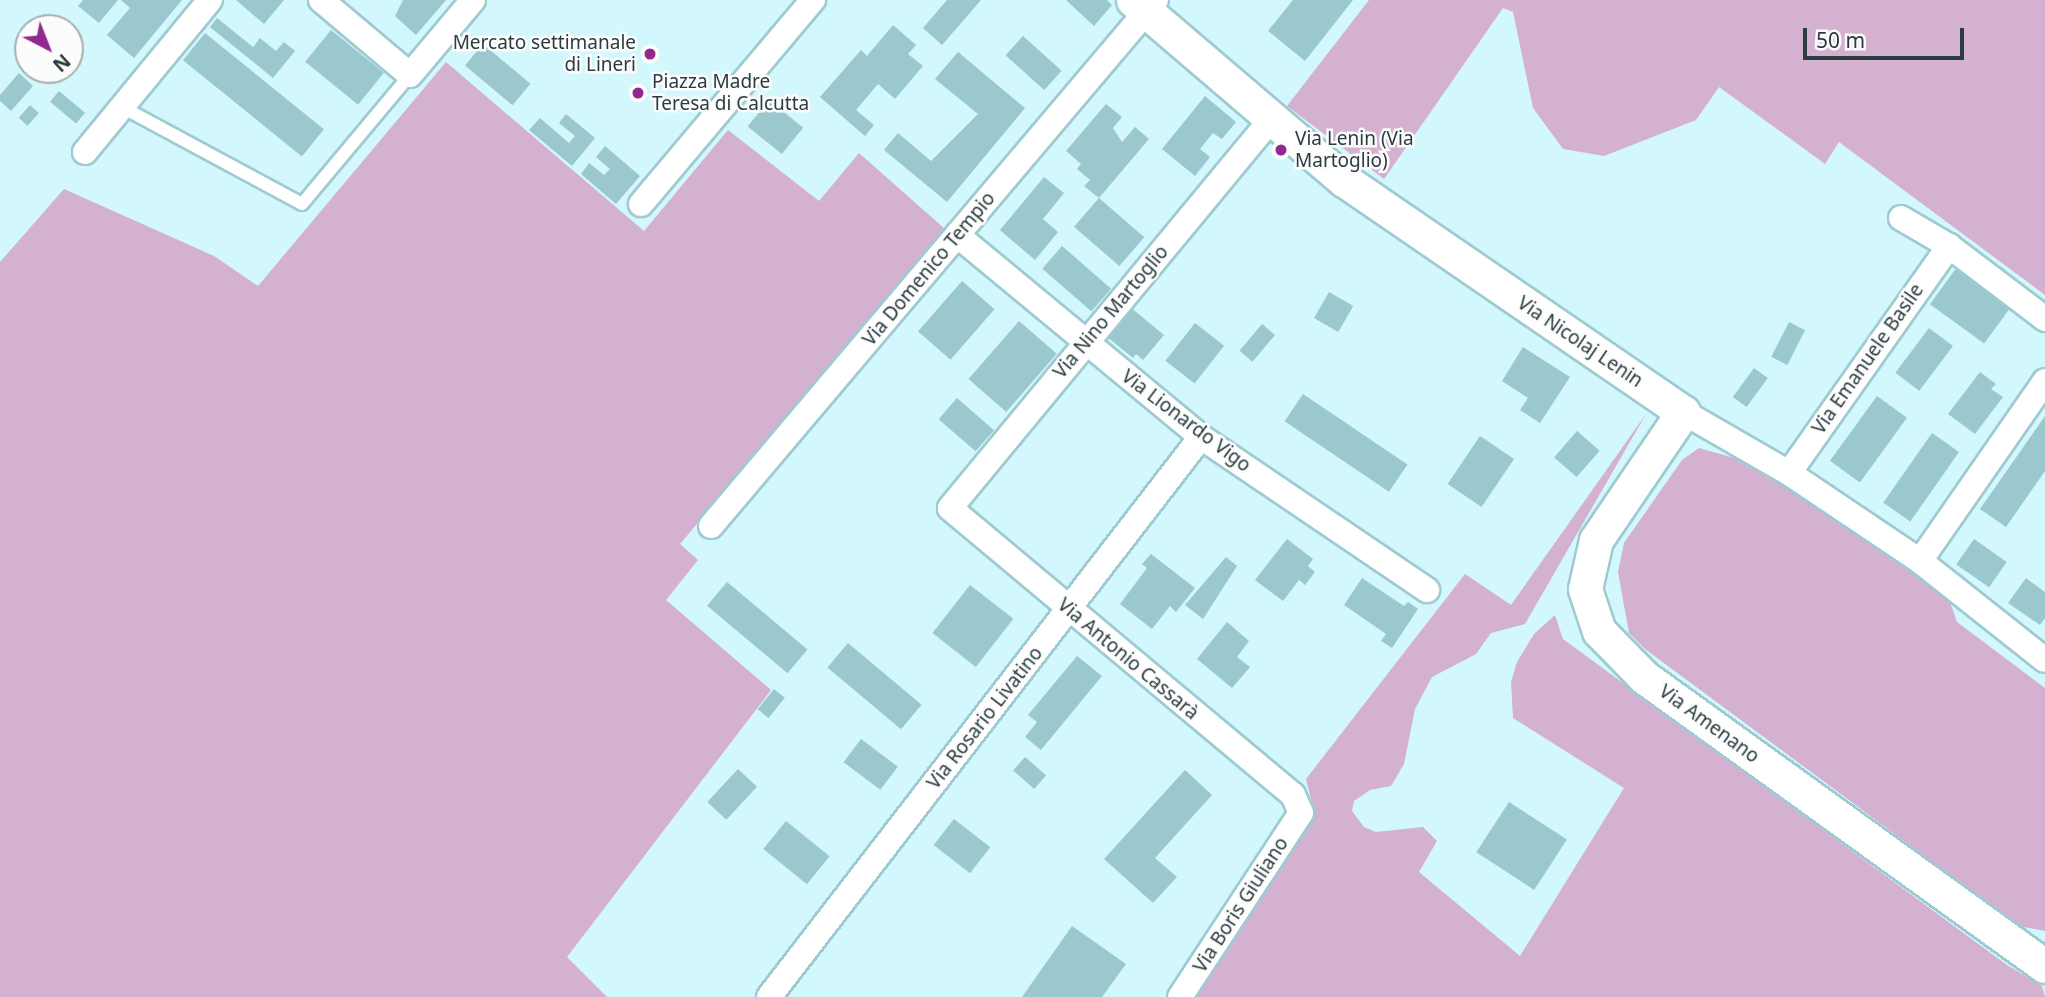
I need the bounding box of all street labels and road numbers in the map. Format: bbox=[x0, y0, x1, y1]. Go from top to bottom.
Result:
street label: Via Domenico Tempio bbox=[858, 187, 1000, 351]
street label: Via Nino Martoglio bbox=[1049, 241, 1173, 383]
street label: Via Emanuele Basile bbox=[1808, 279, 1928, 439]
street label: Via Nicolaj Lenin bbox=[1513, 292, 1647, 392]
street label: Via Lionardo Vigo bbox=[1117, 365, 1255, 477]
street label: Via Antonio Cassarà bbox=[1053, 593, 1203, 725]
street label: Via Rosario Livatino bbox=[922, 642, 1048, 794]
street label: Via Amenano bbox=[1655, 680, 1763, 768]
street label: Via Boris Giuliano bbox=[1189, 833, 1293, 977]

